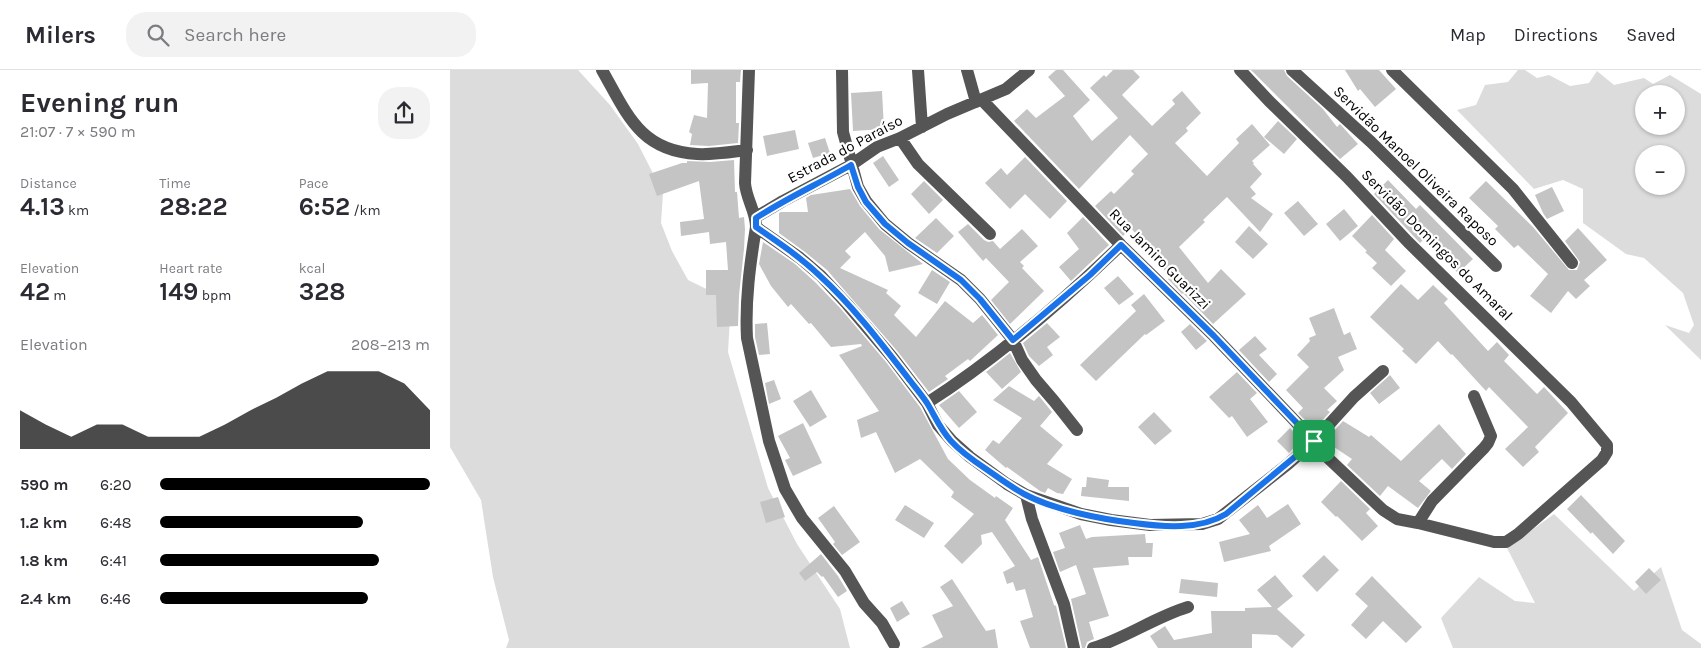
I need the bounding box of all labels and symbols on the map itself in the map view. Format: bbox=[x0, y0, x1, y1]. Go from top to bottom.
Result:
street label: Servidão Manoel Oliveira Raposo bbox=[1330, 82, 1502, 250]
street label: Estrada do Paraíso bbox=[784, 111, 906, 187]
street label: Servidão Domingos do Amaral bbox=[1358, 166, 1516, 324]
street label: Rua Jamiro Guarizzi bbox=[1106, 205, 1214, 313]
pin bbox=[1293, 420, 1335, 462]

